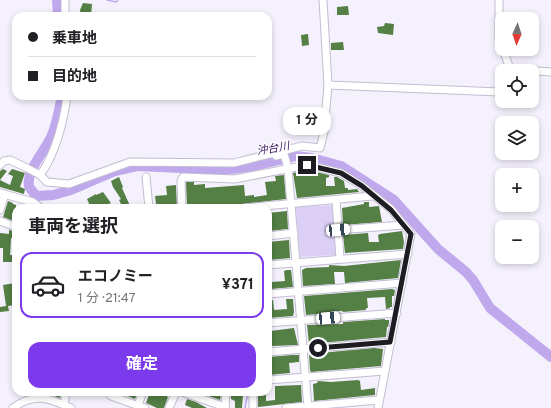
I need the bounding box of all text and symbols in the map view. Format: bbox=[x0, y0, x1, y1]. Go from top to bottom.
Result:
north arrow bbox=[495, 12, 539, 56]
map controls bbox=[495, 12, 539, 264]
text: 乗車地 bbox=[52, 30, 97, 49]
button: locate bbox=[495, 64, 539, 108]
text: 目的地 bbox=[52, 68, 97, 87]
callout: 1 分 bbox=[283, 107, 331, 135]
text: 1 分 bbox=[296, 113, 318, 129]
button: layers bbox=[495, 116, 539, 160]
water label: 沖台川 bbox=[256, 139, 291, 159]
route end bbox=[298, 156, 316, 174]
button: + bbox=[495, 168, 539, 212]
text: 車両を選択 bbox=[28, 216, 118, 239]
button: − bbox=[495, 220, 539, 264]
car bbox=[326, 223, 350, 237]
icon: car bbox=[30, 267, 66, 303]
text: エコノミー bbox=[78, 268, 153, 287]
text: ¥371 bbox=[222, 276, 254, 295]
text: 1 分 · 21:47 bbox=[78, 291, 135, 307]
car bbox=[316, 311, 340, 325]
route start bbox=[309, 339, 327, 357]
button: 確定 bbox=[28, 342, 256, 388]

